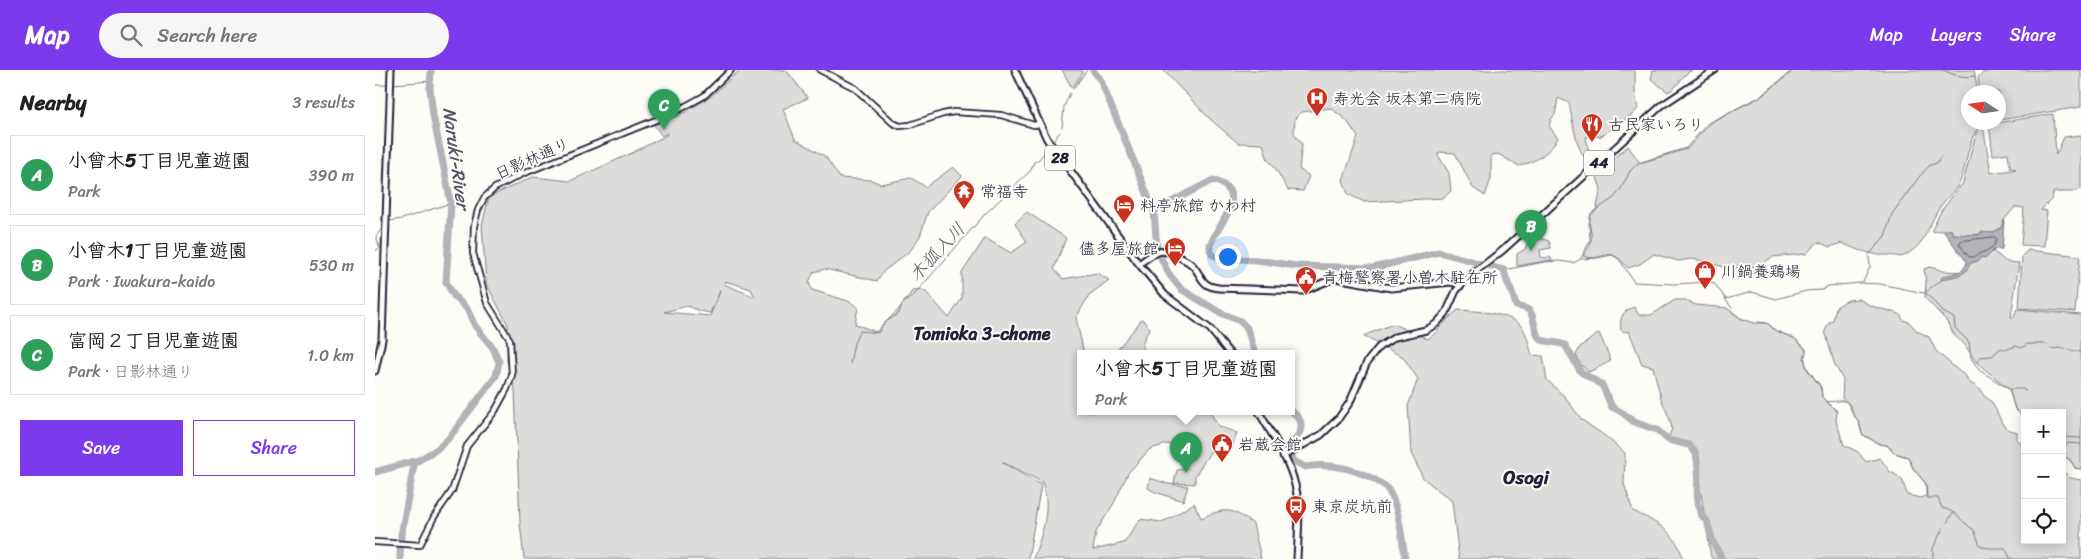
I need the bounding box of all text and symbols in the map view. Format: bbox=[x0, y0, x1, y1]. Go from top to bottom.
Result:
search box bbox=[99, 13, 449, 58]
text: Map bbox=[25, 14, 69, 56]
text: Search here bbox=[157, 19, 257, 52]
text: Map bbox=[1870, 19, 1903, 51]
text: Layers bbox=[1931, 19, 1982, 51]
text: Share bbox=[2010, 19, 2056, 51]
icon: search bbox=[117, 21, 145, 49]
text: Nearby bbox=[20, 84, 86, 122]
place label: 寿光会 坂本第二病院 bbox=[1333, 84, 1481, 113]
north arrow bbox=[1961, 85, 2006, 130]
hospital icon: 寿光会 坂本第二病院 bbox=[1305, 86, 1329, 117]
text: 3 results bbox=[292, 88, 355, 117]
pin: C bbox=[648, 89, 680, 130]
water label: Naruki-River bbox=[433, 105, 479, 214]
place label: 古民家いろり bbox=[1608, 110, 1704, 139]
restaurant icon: 古民家いろり bbox=[1580, 112, 1604, 143]
street label: 日影林通り bbox=[490, 129, 575, 188]
text: 小曾木5丁目児童遊園 bbox=[68, 144, 251, 177]
road number: 28 bbox=[1045, 146, 1075, 170]
road number: 44 bbox=[1584, 150, 1614, 176]
text: A bbox=[32, 161, 42, 190]
text: 390 m bbox=[309, 161, 354, 190]
text: Park bbox=[68, 177, 101, 206]
place label: 常福寺 bbox=[980, 177, 1028, 206]
temple icon: 常福寺 bbox=[952, 179, 976, 210]
place label: 料亭旅館 かわ村 bbox=[1140, 191, 1256, 220]
hotel icon: 料亭旅館 かわ村 bbox=[1112, 193, 1136, 224]
pin: B bbox=[1515, 210, 1547, 251]
water label: 木狐入川 bbox=[901, 215, 973, 289]
text: 小曾木1丁目児童遊園 bbox=[68, 234, 247, 267]
place label: 儘多屋旅館 bbox=[1079, 234, 1159, 263]
hotel icon: 儘多屋旅館 bbox=[1163, 236, 1187, 267]
your location bbox=[1215, 244, 1241, 270]
text: B bbox=[32, 251, 42, 280]
text: 530 m bbox=[309, 251, 354, 280]
place label: 川鍋養鶏場 bbox=[1721, 257, 1801, 286]
shop icon: 川鍋養鶏場 bbox=[1693, 259, 1717, 290]
place label: 青梅警察署小曽木駐在所 bbox=[1322, 263, 1498, 292]
public building icon: 青梅警察署小曽木駐在所 bbox=[1294, 265, 1318, 296]
text: Park · Iwakura-kaido bbox=[68, 267, 215, 296]
district label: Tomioka 3-chome bbox=[914, 318, 1051, 350]
text: 富岡２丁目児童遊園 bbox=[68, 324, 239, 357]
text: C bbox=[32, 341, 42, 370]
text: 1.0 km bbox=[307, 341, 354, 370]
popup bbox=[1077, 350, 1295, 415]
text: 小曾木5丁目児童遊園 bbox=[1095, 352, 1277, 385]
text: Park · 日影林通り bbox=[68, 357, 193, 386]
text: Park bbox=[1095, 385, 1128, 414]
map controls bbox=[2021, 409, 2066, 544]
button: + bbox=[2021, 409, 2066, 454]
button: Save bbox=[20, 420, 183, 476]
button: Share bbox=[193, 420, 355, 476]
place label: 岩蔵会館 bbox=[1238, 430, 1302, 459]
pin: A bbox=[1170, 432, 1202, 473]
public building icon: 岩蔵会館 bbox=[1210, 432, 1234, 463]
button: − bbox=[2021, 454, 2066, 499]
district label: Osogi bbox=[1503, 461, 1551, 494]
place label: 東京炭坑前 bbox=[1312, 492, 1392, 521]
bus stop icon: 東京炭坑前 bbox=[1284, 494, 1308, 525]
button: locate bbox=[2021, 499, 2066, 544]

